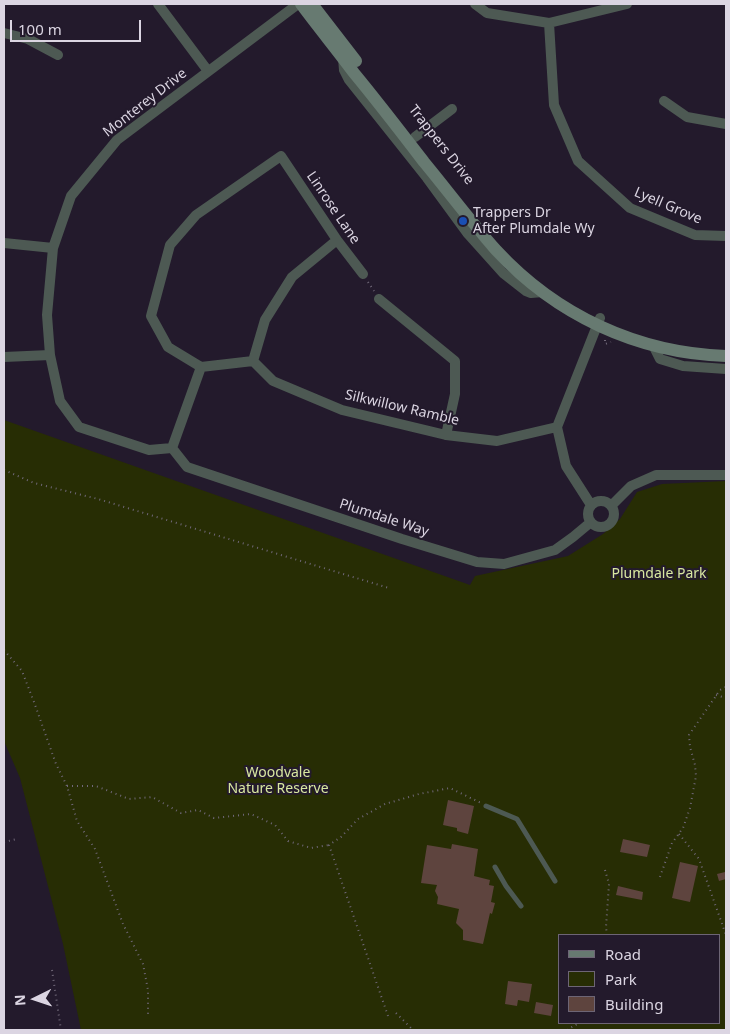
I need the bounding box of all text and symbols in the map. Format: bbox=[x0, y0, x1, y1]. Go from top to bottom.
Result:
scale bar bbox=[12, 10, 144, 42]
text: 100 m bbox=[18, 19, 62, 39]
street label: Monterey Drive bbox=[100, 65, 190, 141]
street label: Trappers Drive bbox=[405, 102, 477, 188]
street label: Linrose Lane bbox=[303, 169, 363, 247]
street label: Lyell Grove bbox=[632, 184, 704, 228]
place label: Trappers Dr After Plumdale Wy bbox=[473, 205, 595, 238]
marker: Trappers Dr After Plumdale Wy bbox=[457, 215, 469, 227]
street label: Silkwillow Ramble bbox=[343, 387, 461, 429]
street label: Plumdale Way bbox=[337, 496, 431, 540]
park label: Plumdale Park bbox=[611, 566, 707, 582]
park label: Woodvale Nature Reserve bbox=[227, 765, 329, 798]
legend bbox=[558, 934, 720, 1024]
text: Road bbox=[605, 944, 641, 964]
text: Park bbox=[605, 969, 637, 989]
north arrow bbox=[10, 974, 60, 1024]
text: N bbox=[10, 994, 29, 1006]
text: Building bbox=[605, 994, 663, 1014]

